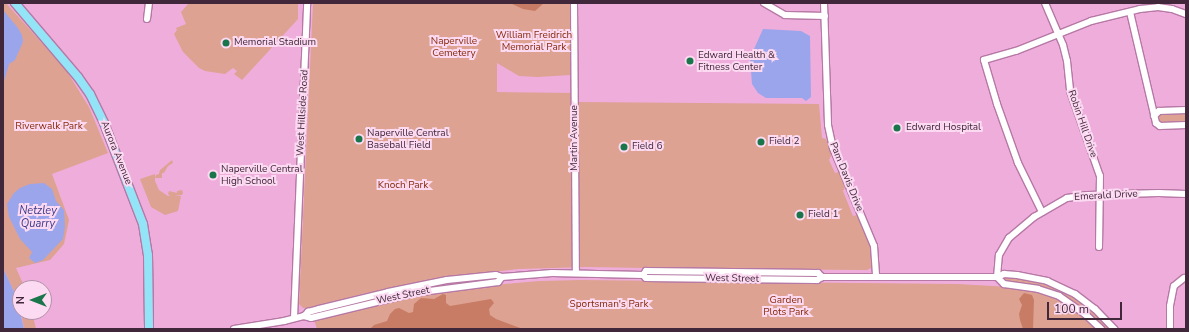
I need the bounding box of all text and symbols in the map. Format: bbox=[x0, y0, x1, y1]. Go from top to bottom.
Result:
park label: William Freidrich Memorial Park bbox=[496, 29, 572, 52]
park label: Naperville Cemetery bbox=[431, 35, 477, 58]
place label: Memorial Stadium bbox=[234, 37, 316, 49]
marker: Memorial Stadium bbox=[221, 38, 231, 48]
place label: Edward Health & Fitness Center bbox=[698, 49, 775, 72]
marker: Edward Health & Fitness Center bbox=[685, 56, 695, 66]
street label: West Hillside Road bbox=[295, 70, 311, 156]
street label: Robin Hill Drive bbox=[1065, 89, 1099, 159]
street label: Martin Avenue bbox=[569, 105, 581, 171]
street label: Aurora Avenue bbox=[98, 120, 134, 186]
park label: Riverwalk Park bbox=[15, 121, 83, 133]
marker: Edward Hospital bbox=[891, 122, 903, 134]
place label: Edward Hospital bbox=[906, 122, 981, 134]
place label: Naperville Central Baseball Field bbox=[367, 127, 449, 150]
marker: Naperville Central Baseball Field bbox=[354, 134, 364, 144]
place label: Field 2 bbox=[769, 136, 799, 148]
marker: Field 2 bbox=[756, 137, 766, 147]
place label: Field 6 bbox=[632, 141, 662, 153]
street label: Pam Davis Drive bbox=[827, 141, 865, 213]
marker: Field 6 bbox=[619, 142, 629, 152]
place label: Naperville Central High School bbox=[221, 163, 303, 186]
marker: Naperville Central High School bbox=[208, 170, 218, 180]
park label: Knoch Park bbox=[378, 180, 428, 192]
street label: Emerald Drive bbox=[1074, 188, 1138, 204]
water label: Netzley Quarry bbox=[19, 205, 57, 231]
place label: Field 1 bbox=[808, 209, 838, 221]
marker: Field 1 bbox=[795, 210, 805, 220]
street label: West Street bbox=[705, 273, 759, 285]
north arrow bbox=[12, 280, 52, 320]
street label: West Street bbox=[375, 285, 431, 307]
park label: Garden Plots Park bbox=[763, 294, 809, 318]
scale bar bbox=[1049, 294, 1124, 320]
text: N bbox=[13, 296, 28, 304]
park label: Sportsman's Park bbox=[570, 299, 648, 311]
text: 100 m bbox=[1054, 301, 1089, 317]

